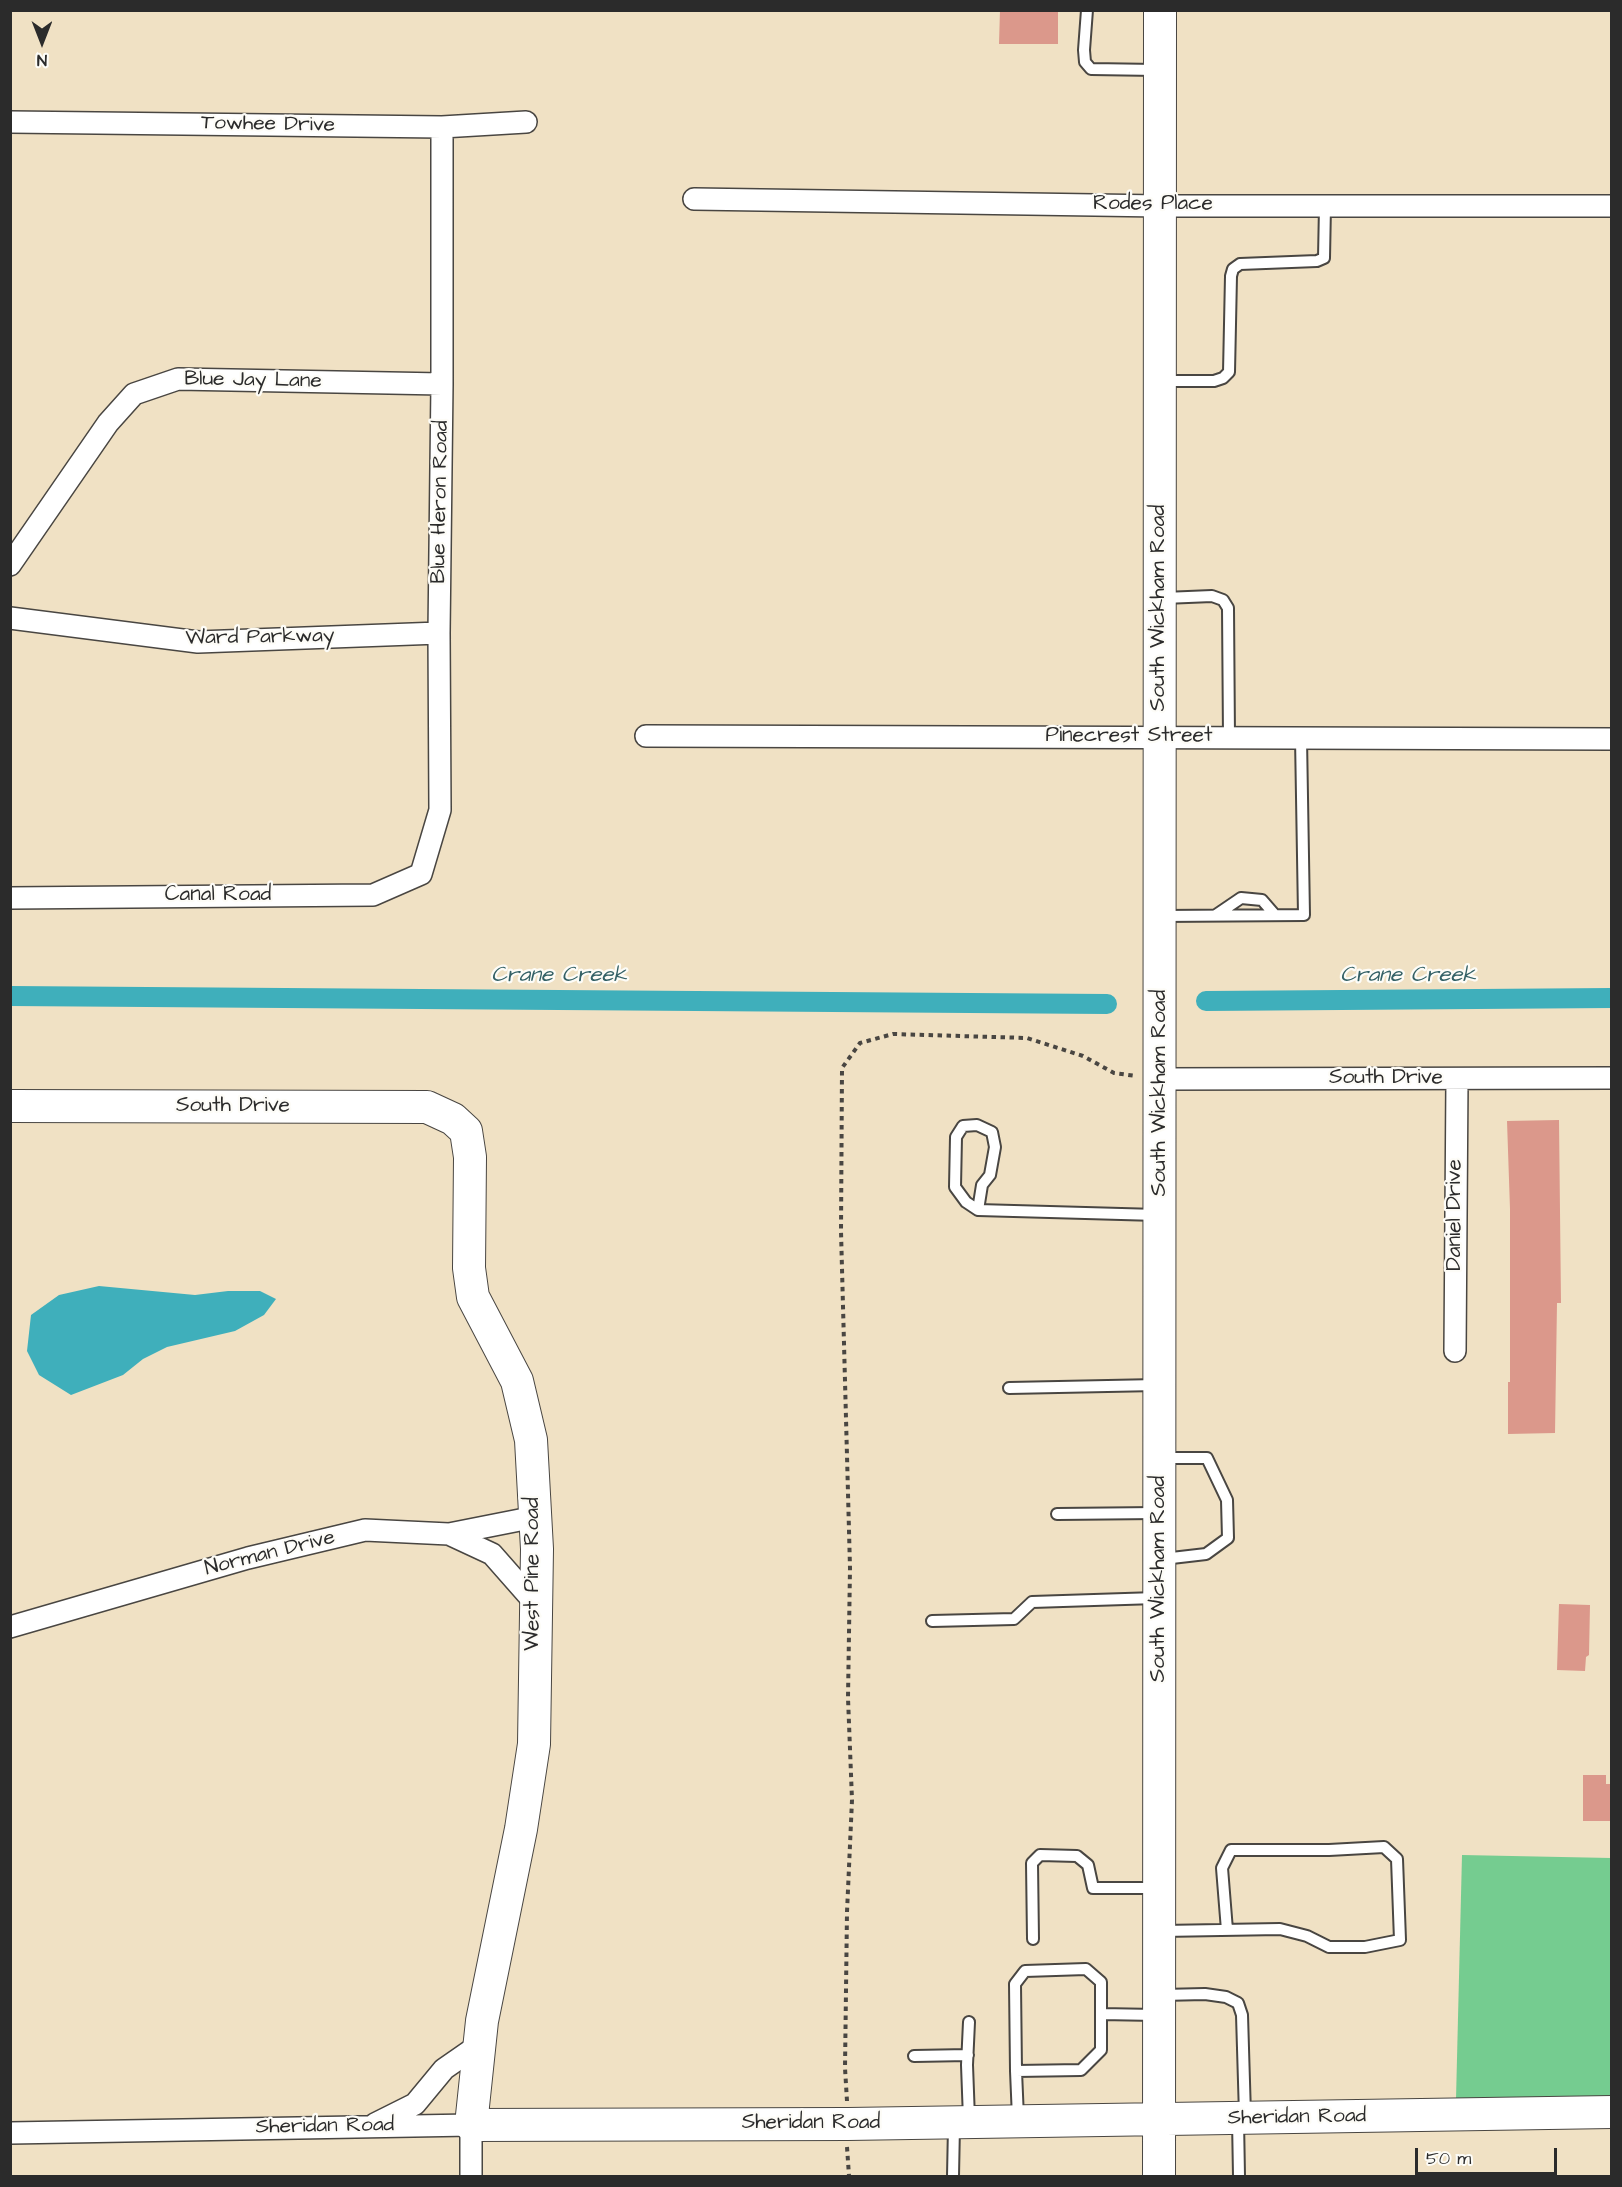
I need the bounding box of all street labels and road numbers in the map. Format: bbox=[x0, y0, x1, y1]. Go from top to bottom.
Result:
street label: Towhee Drive bbox=[201, 111, 335, 139]
street label: Rodes Place bbox=[1093, 192, 1213, 218]
street label: Blue Jay Lane bbox=[184, 367, 322, 395]
street label: Blue Heron Road bbox=[427, 420, 455, 584]
street label: South Wickham Road bbox=[1147, 505, 1173, 711]
street label: Ward Parkway bbox=[185, 624, 335, 652]
street label: Pinecrest Street bbox=[1046, 724, 1212, 750]
street label: Canal Road bbox=[165, 883, 271, 909]
street label: South Wickham Road bbox=[1148, 990, 1174, 1196]
street label: South Drive bbox=[1329, 1066, 1443, 1092]
street label: South Drive bbox=[176, 1094, 290, 1120]
street label: Daniel Drive bbox=[1443, 1159, 1469, 1271]
street label: South Wickham Road bbox=[1147, 1476, 1173, 1682]
street label: West Pine Road bbox=[521, 1497, 547, 1651]
street label: Norman Drive bbox=[202, 1526, 338, 1582]
street label: Sheridan Road bbox=[1227, 2104, 1367, 2132]
street label: Sheridan Road bbox=[742, 2111, 880, 2137]
street label: Sheridan Road bbox=[255, 2113, 395, 2141]

